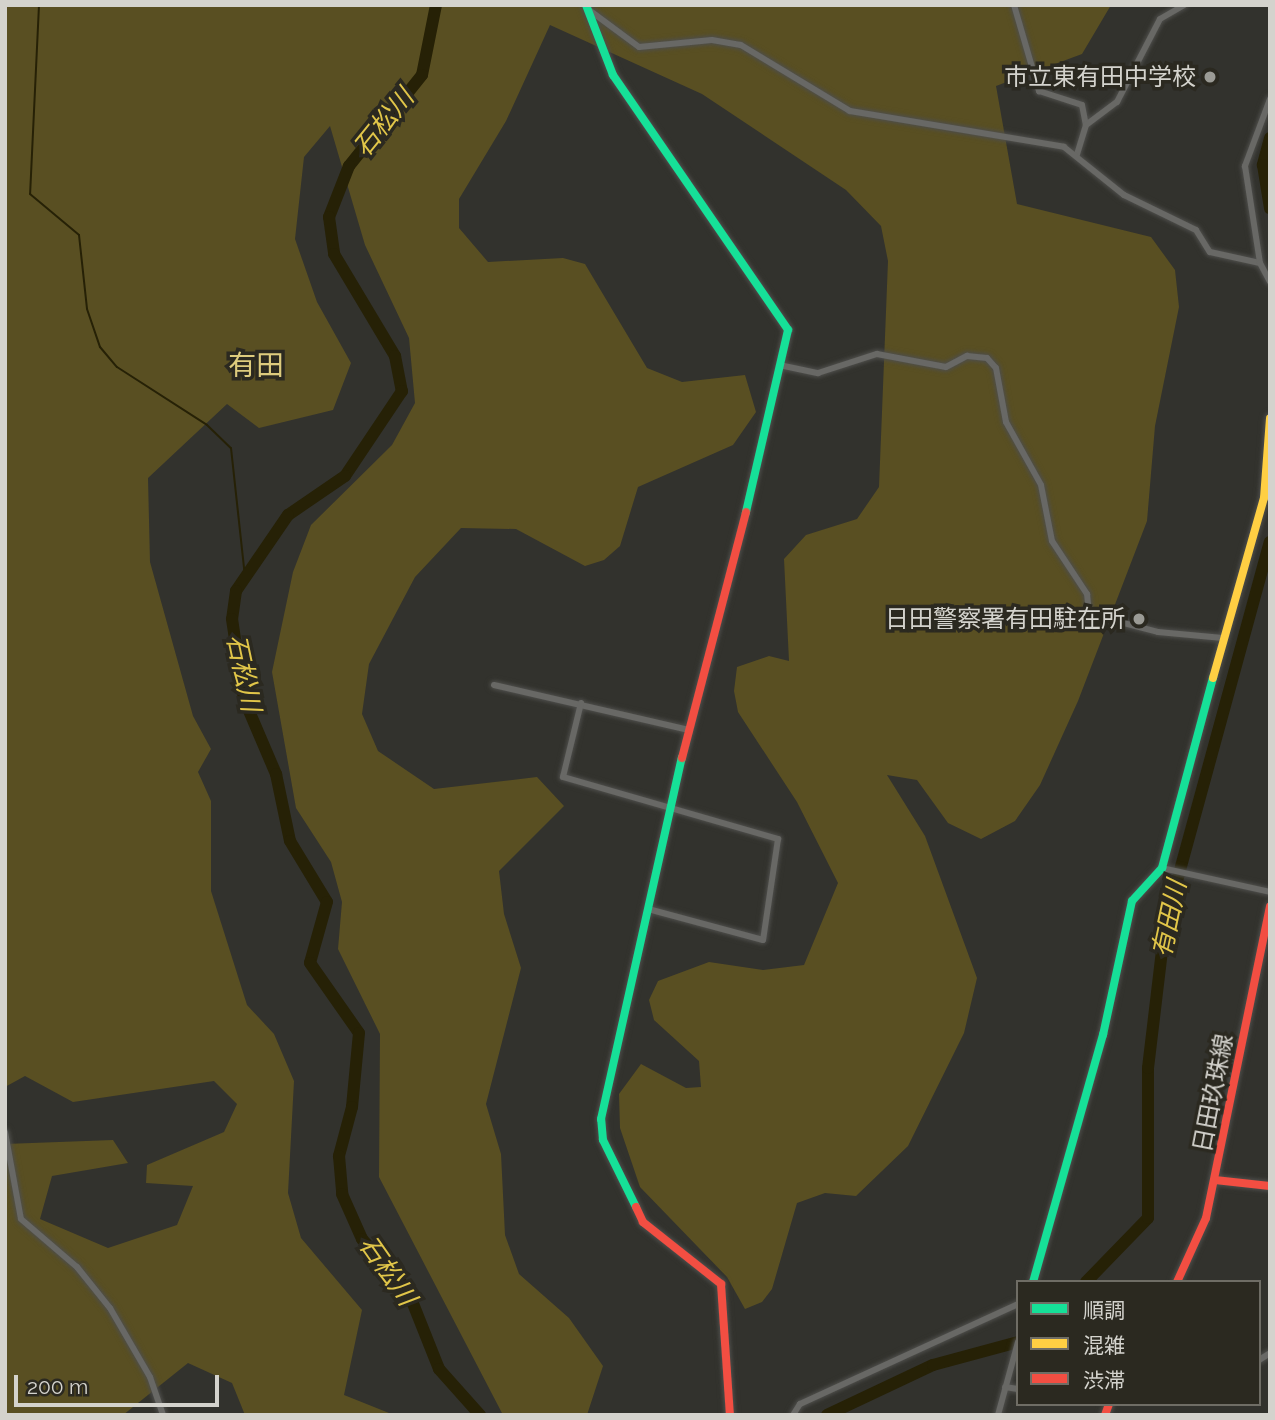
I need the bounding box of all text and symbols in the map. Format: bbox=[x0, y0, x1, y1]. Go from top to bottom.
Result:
place label: 市立東有田中学校 bbox=[1004, 63, 1196, 91]
marker: 市立東有田中学校 bbox=[1202, 69, 1218, 85]
water label: 石松川 bbox=[347, 83, 421, 163]
district label: 有田 bbox=[228, 349, 284, 383]
place label: 日田警察署有田駐在所 bbox=[885, 605, 1125, 633]
marker: 日田警察署有田駐在所 bbox=[1131, 611, 1147, 627]
water label: 石松川 bbox=[220, 632, 266, 714]
water label: 有田川 bbox=[1147, 878, 1193, 960]
street label: 日田玖珠線 bbox=[1187, 1031, 1239, 1155]
water label: 石松川 bbox=[352, 1230, 422, 1312]
legend bbox=[1016, 1280, 1261, 1406]
text: 順調 bbox=[1083, 1298, 1125, 1323]
text: 混雑 bbox=[1083, 1333, 1125, 1358]
scale bar bbox=[18, 1360, 222, 1404]
text: 渋滞 bbox=[1083, 1368, 1125, 1393]
text: 200 m bbox=[27, 1374, 88, 1399]

